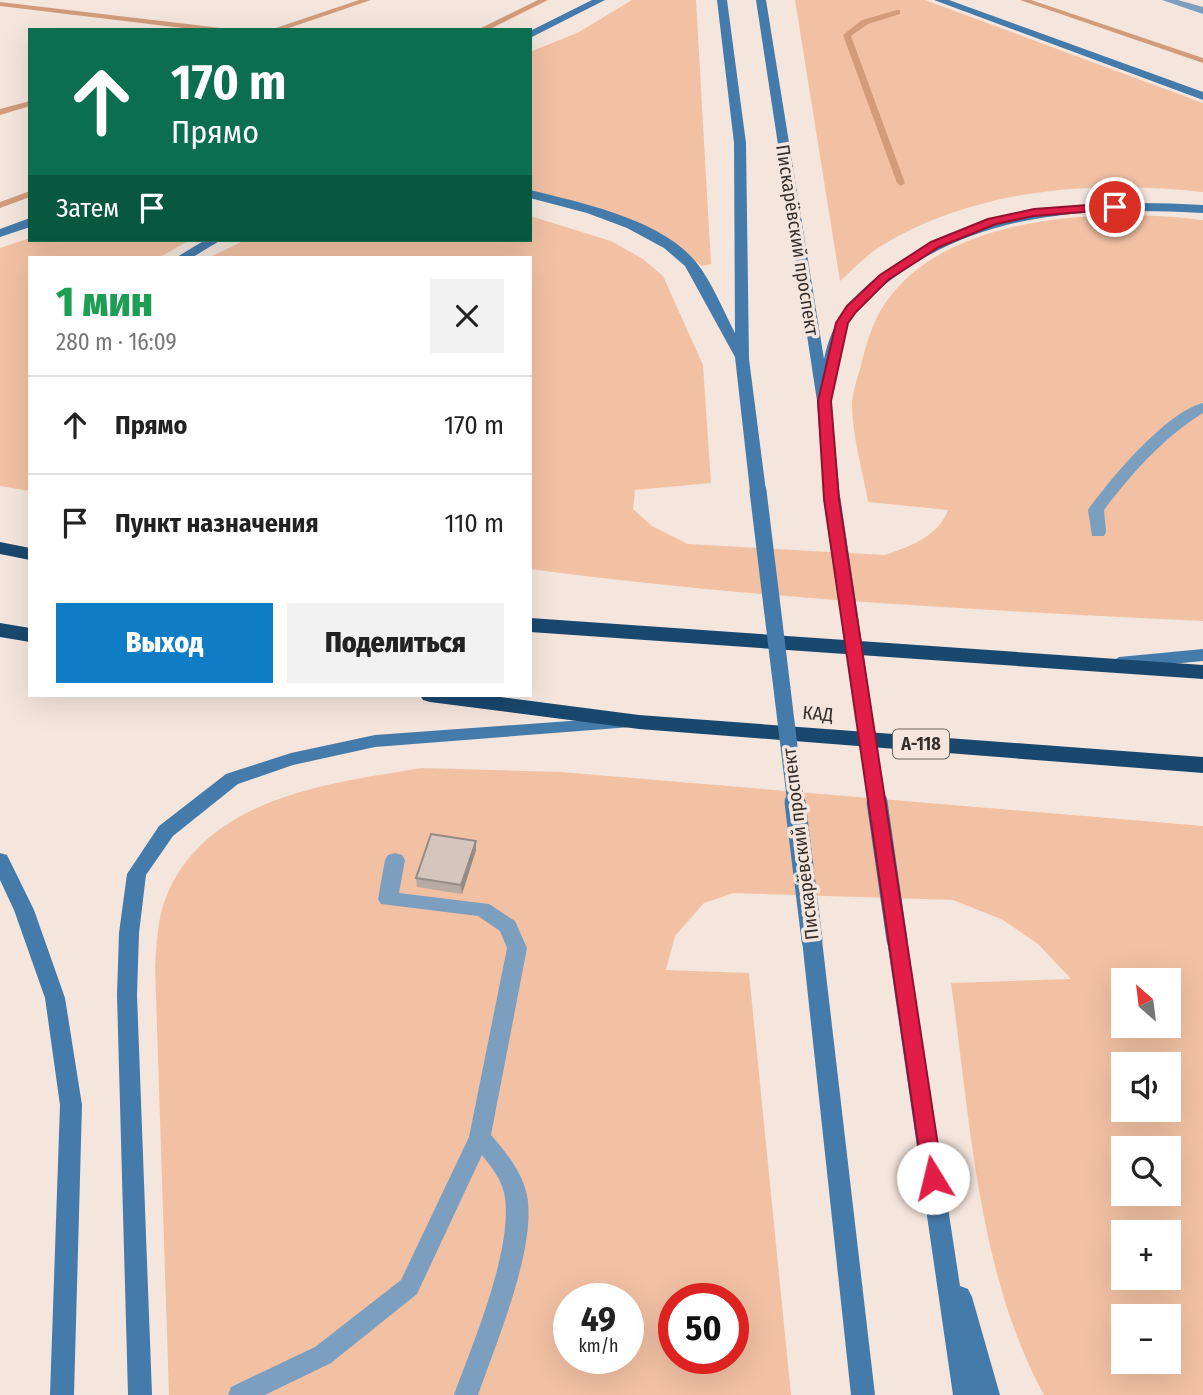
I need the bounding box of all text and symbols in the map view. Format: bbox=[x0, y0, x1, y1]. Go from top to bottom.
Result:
text: 170 m bbox=[171, 53, 287, 112]
icon: ahead bbox=[56, 56, 147, 147]
text: Прямо bbox=[171, 113, 259, 151]
street label: Пискарёвский проспект bbox=[771, 143, 824, 337]
pin bbox=[1085, 177, 1145, 237]
icon: arrive bbox=[1096, 188, 1134, 226]
icon: arrive bbox=[133, 189, 171, 227]
text: Затем bbox=[56, 193, 119, 224]
text: 1 мин bbox=[56, 277, 153, 327]
button: close bbox=[430, 279, 504, 353]
text: 280 m · 16:09 bbox=[56, 328, 177, 356]
icon: ahead bbox=[56, 406, 94, 444]
text: Прямо bbox=[115, 410, 187, 441]
text: 170 m bbox=[444, 410, 504, 441]
icon: arrive bbox=[56, 504, 94, 542]
text: Пункт назначения bbox=[115, 508, 319, 539]
text: 110 m bbox=[444, 508, 504, 539]
button: Выход bbox=[56, 603, 273, 683]
button: Поделиться bbox=[287, 603, 504, 683]
street label: КАД bbox=[802, 701, 834, 726]
road number: А-118 bbox=[893, 730, 949, 758]
street label: Пискарёвский проспект bbox=[777, 746, 824, 941]
north arrow bbox=[1111, 968, 1181, 1038]
map controls bbox=[1111, 968, 1181, 1374]
button: sound bbox=[1111, 1052, 1181, 1122]
button: search bbox=[1111, 1136, 1181, 1206]
position arrow bbox=[896, 1141, 970, 1215]
button: + bbox=[1111, 1220, 1181, 1290]
speed limit sign: 50 bbox=[658, 1283, 749, 1374]
text: 49 bbox=[581, 1298, 616, 1340]
button: − bbox=[1111, 1304, 1181, 1374]
text: km/h bbox=[578, 1335, 619, 1357]

